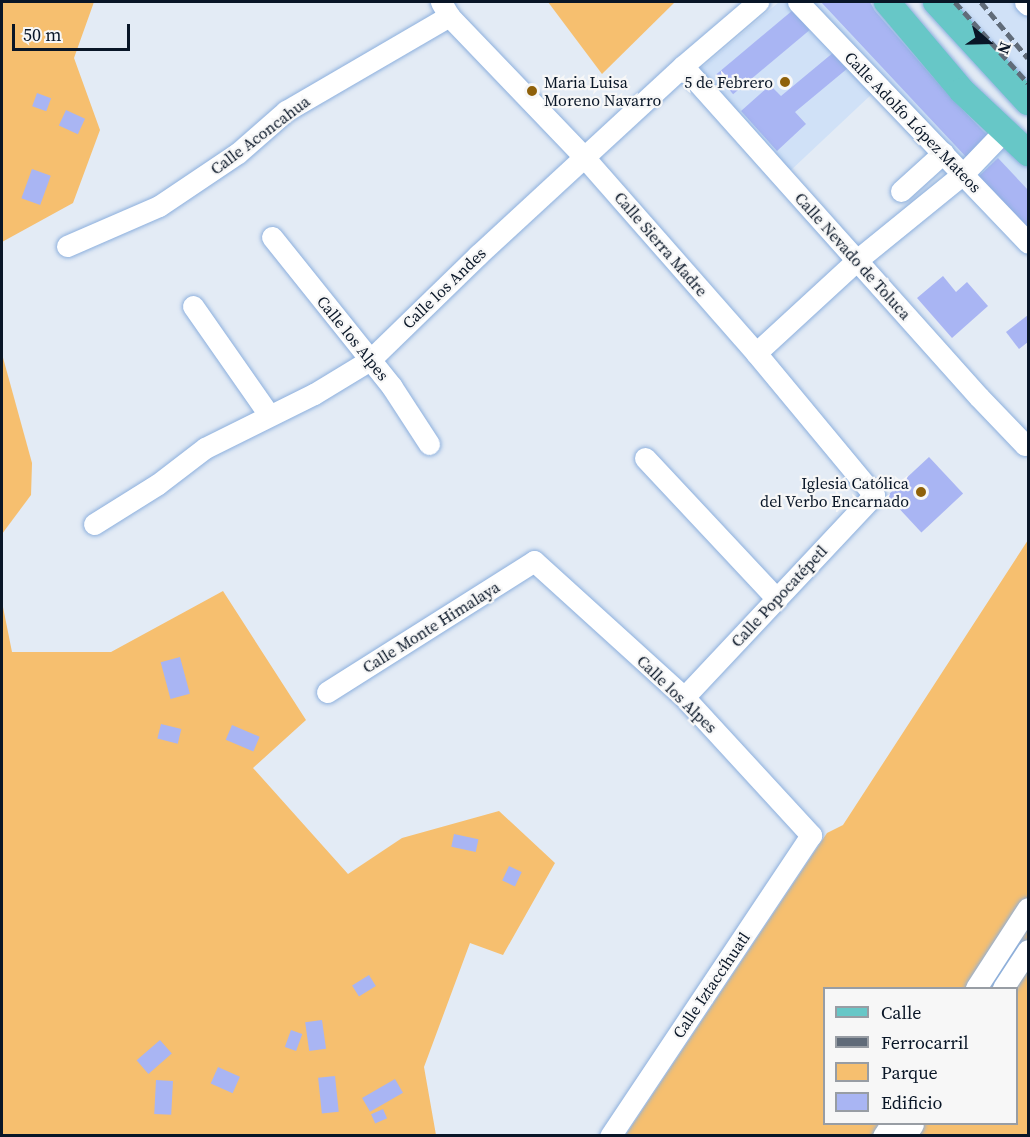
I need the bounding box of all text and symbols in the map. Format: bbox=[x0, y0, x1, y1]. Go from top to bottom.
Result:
scale bar bbox=[15, 12, 134, 50]
north arrow bbox=[958, 12, 1018, 72]
text: 50 m bbox=[23, 22, 61, 47]
text: N bbox=[993, 39, 1017, 57]
street label: Calle Adolfo López Mateos bbox=[841, 48, 985, 196]
place label: Maria Luisa Moreno Navarro bbox=[544, 72, 661, 110]
place label: 5 de Febrero bbox=[684, 72, 773, 92]
marker: 5 de Febrero bbox=[778, 75, 792, 89]
marker: Maria Luisa Moreno Navarro bbox=[525, 84, 539, 98]
street label: Calle Aconcahua bbox=[207, 91, 313, 179]
street label: Calle Sierra Madre bbox=[610, 188, 712, 300]
street label: Calle Nevado de Toluca bbox=[791, 188, 915, 324]
street label: Calle los Andes bbox=[398, 243, 490, 333]
street label: Calle los Alpes bbox=[313, 292, 393, 384]
place label: Iglesia Católica del Verbo Encarnado bbox=[760, 473, 909, 511]
marker: Iglesia Católica del Verbo Encarnado bbox=[914, 485, 928, 499]
street label: Calle Popocatépetl bbox=[727, 541, 831, 651]
street label: Calle Monte Himalaya bbox=[359, 577, 503, 677]
street label: Calle los Alpes bbox=[633, 651, 721, 737]
street label: Calle Iztaccíhuatl bbox=[668, 928, 754, 1042]
legend bbox=[823, 987, 1018, 1125]
text: Calle bbox=[881, 1000, 921, 1025]
text: Ferrocarril bbox=[881, 1030, 969, 1055]
text: Parque bbox=[881, 1060, 938, 1085]
text: Edificio bbox=[881, 1090, 942, 1115]

